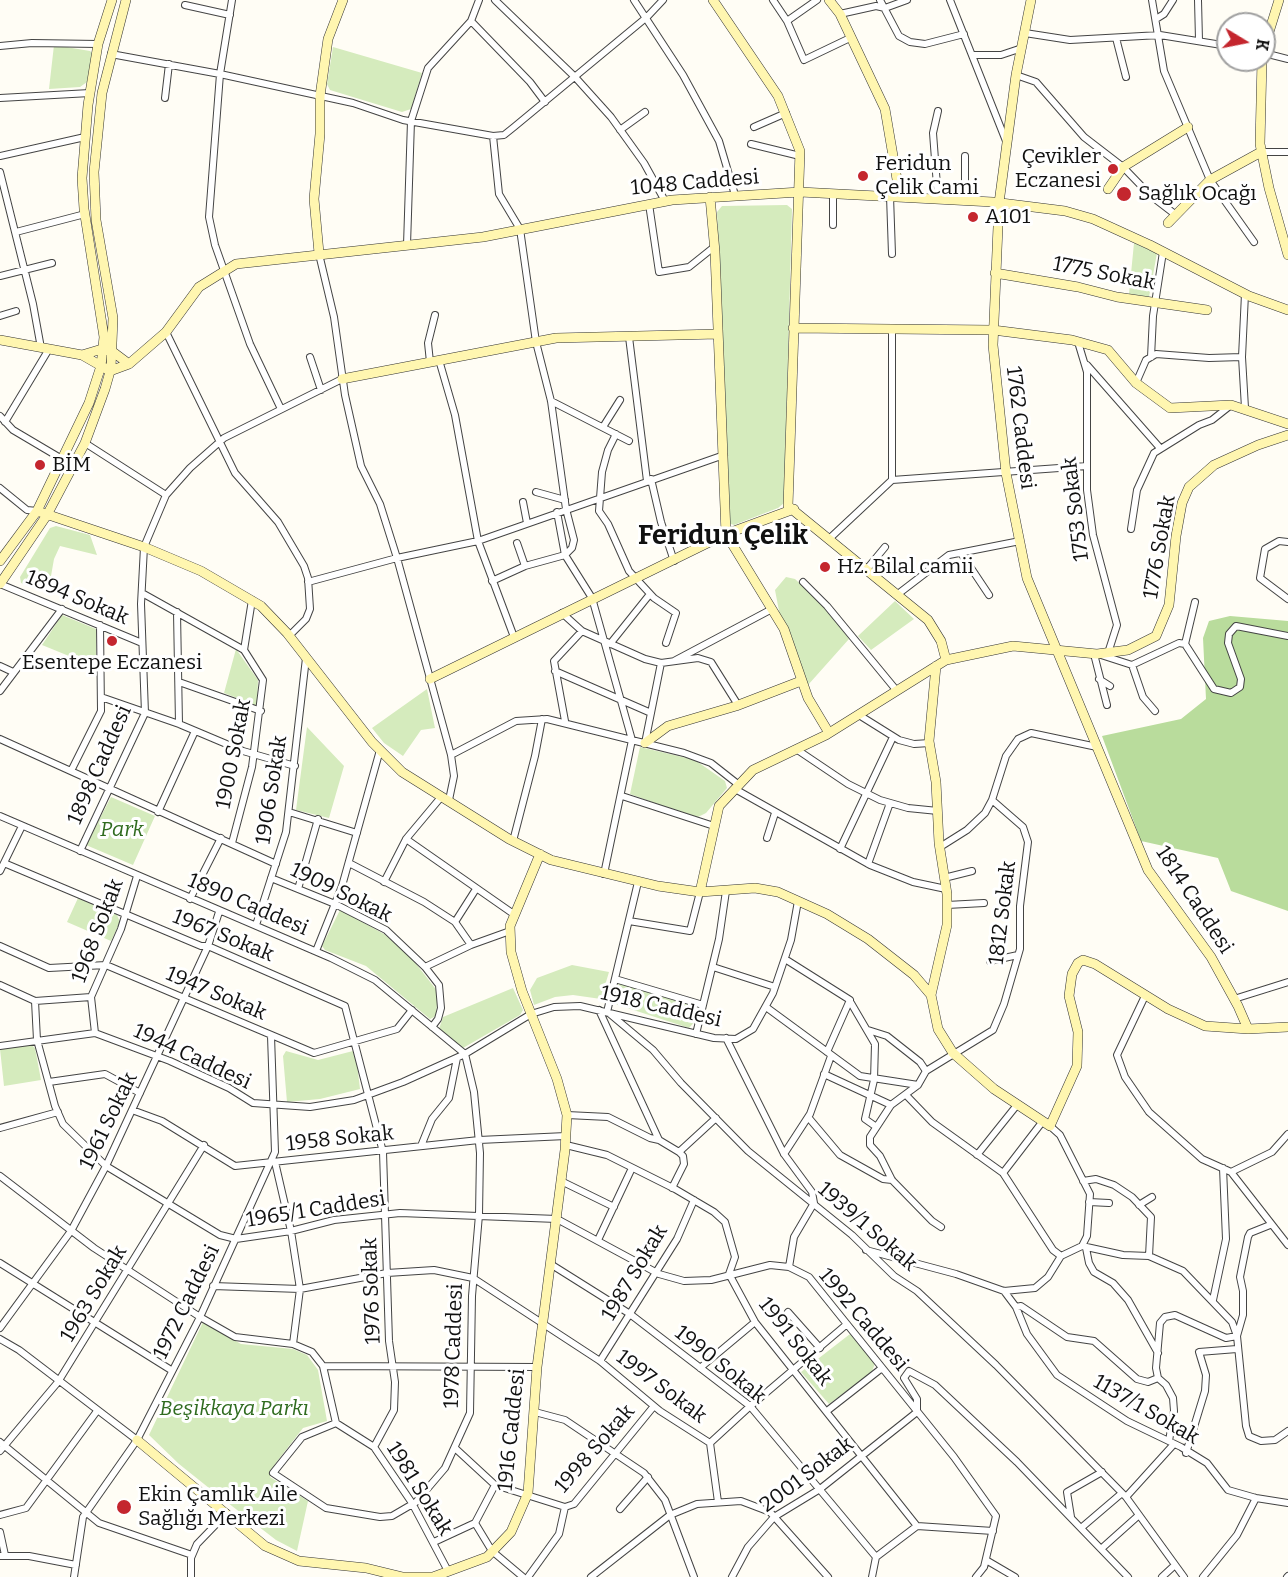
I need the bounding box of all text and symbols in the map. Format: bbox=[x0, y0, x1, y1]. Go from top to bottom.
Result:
north arrow bbox=[1216, 12, 1276, 72]
text: K bbox=[1252, 38, 1273, 52]
place label: Çevikler Eczanesi bbox=[1015, 144, 1101, 194]
place label: Feridun Çelik Cami bbox=[875, 151, 979, 201]
marker: Çevikler Eczanesi bbox=[1106, 162, 1120, 176]
street label: 1048 Caddesi bbox=[630, 165, 760, 201]
marker: Feridun Çelik Cami bbox=[856, 169, 870, 183]
place label: Sağlık Ocağı bbox=[1138, 181, 1257, 207]
marker: Sağlık Ocağı bbox=[1115, 185, 1133, 203]
place label: A101 bbox=[985, 204, 1030, 230]
marker: A101 bbox=[966, 210, 980, 224]
street label: 1775 Sokak bbox=[1051, 252, 1157, 296]
street label: 1762 Caddesi bbox=[1000, 365, 1040, 491]
place label: BİM bbox=[52, 452, 91, 478]
street label: 1753 Sokak bbox=[1057, 456, 1095, 562]
marker: BİM bbox=[33, 458, 47, 472]
street label: 1776 Sokak bbox=[1138, 493, 1182, 601]
district label: Feridun Çelik bbox=[638, 520, 808, 552]
place label: Hz. Bilal camii bbox=[837, 554, 974, 580]
marker: Hz. Bilal camii bbox=[818, 560, 832, 574]
street label: 1894 Sokak bbox=[22, 565, 132, 631]
marker: Esentepe Eczanesi bbox=[105, 634, 119, 648]
place label: Esentepe Eczanesi bbox=[22, 650, 202, 676]
street label: 1900 Sokak bbox=[211, 697, 257, 811]
street label: 1898 Caddesi bbox=[63, 702, 137, 828]
street label: 1906 Sokak bbox=[251, 734, 293, 846]
park label: Park bbox=[100, 817, 144, 843]
street label: 1814 Caddesi bbox=[1150, 841, 1238, 959]
street label: 1909 Sokak bbox=[286, 858, 396, 928]
street label: 1812 Sokak bbox=[984, 860, 1022, 966]
street label: 1890 Caddesi bbox=[184, 868, 312, 942]
street label: 1968 Sokak bbox=[67, 876, 129, 986]
street label: 1967 Sokak bbox=[169, 904, 277, 968]
street label: 1947 Sokak bbox=[162, 962, 270, 1026]
street label: 1918 Caddesi bbox=[598, 981, 724, 1033]
street label: 1944 Caddesi bbox=[129, 1019, 255, 1095]
street label: 1961 Sokak bbox=[75, 1068, 143, 1174]
street label: 1958 Sokak bbox=[285, 1121, 395, 1157]
street label: 1939/1 Sokak bbox=[812, 1177, 922, 1277]
street label: 1965/1 Caddesi bbox=[245, 1187, 387, 1233]
street label: 1987 Sokak bbox=[597, 1221, 673, 1325]
street label: 1976 Sokak bbox=[358, 1237, 386, 1345]
street label: 1963 Sokak bbox=[55, 1241, 133, 1347]
street label: 1972 Caddesi bbox=[149, 1241, 225, 1363]
street label: 1992 Caddesi bbox=[813, 1264, 913, 1376]
street label: 1978 Caddesi bbox=[439, 1283, 469, 1409]
street label: 1991 Sokak bbox=[753, 1293, 837, 1391]
street label: 1990 Sokak bbox=[669, 1321, 771, 1409]
street label: 1997 Sokak bbox=[611, 1345, 711, 1429]
street label: 1916 Caddesi bbox=[493, 1367, 531, 1493]
street label: 1137/1 Sokak bbox=[1089, 1370, 1203, 1450]
park label: Beşikkaya Parkı bbox=[159, 1396, 309, 1422]
street label: 1998 Sokak bbox=[550, 1400, 640, 1498]
street label: 2001 Sokak bbox=[755, 1432, 859, 1518]
street label: 1981 Sokak bbox=[380, 1438, 458, 1540]
place label: Ekin Çamlık Aile Sağlığı Merkezi bbox=[138, 1482, 298, 1532]
marker: Ekin Çamlık Aile Sağlığı Merkezi bbox=[115, 1498, 133, 1516]

